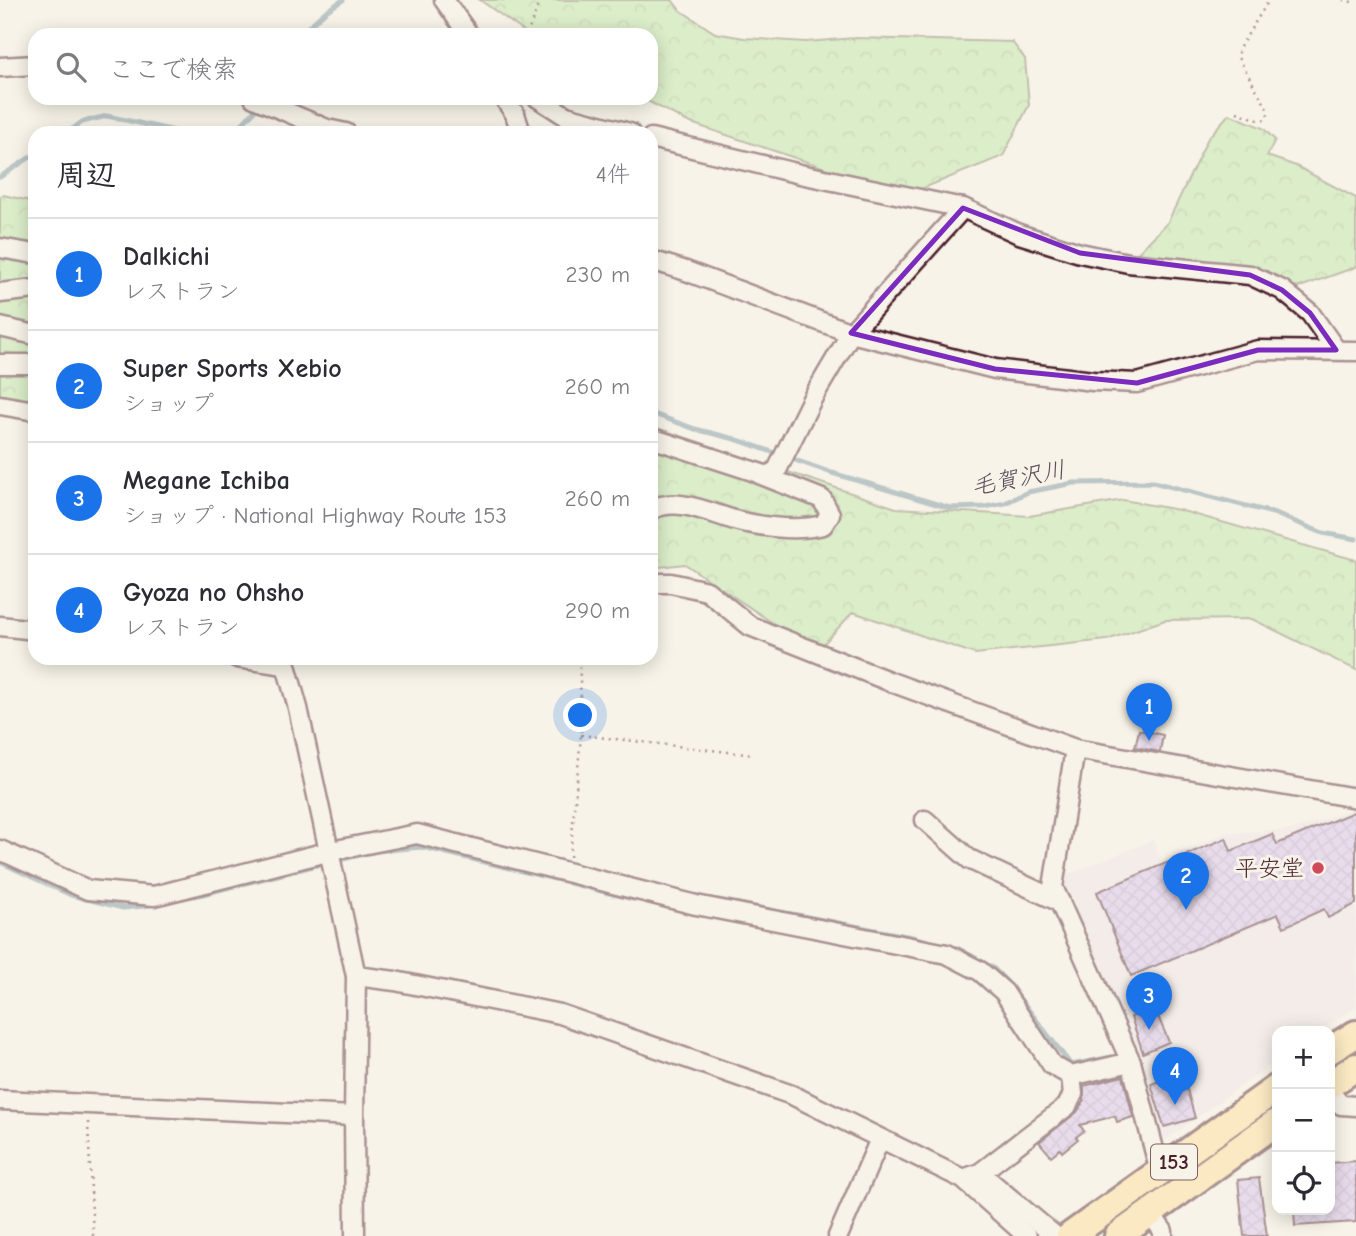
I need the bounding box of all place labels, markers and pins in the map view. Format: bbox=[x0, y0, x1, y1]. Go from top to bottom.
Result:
pin: 1 bbox=[1126, 683, 1172, 741]
pin: 2 bbox=[1163, 852, 1209, 910]
place label: 平安堂 bbox=[1235, 855, 1304, 882]
marker: 平安堂 bbox=[1310, 860, 1326, 876]
pin: 3 bbox=[1126, 972, 1172, 1030]
pin: 4 bbox=[1152, 1047, 1198, 1105]

